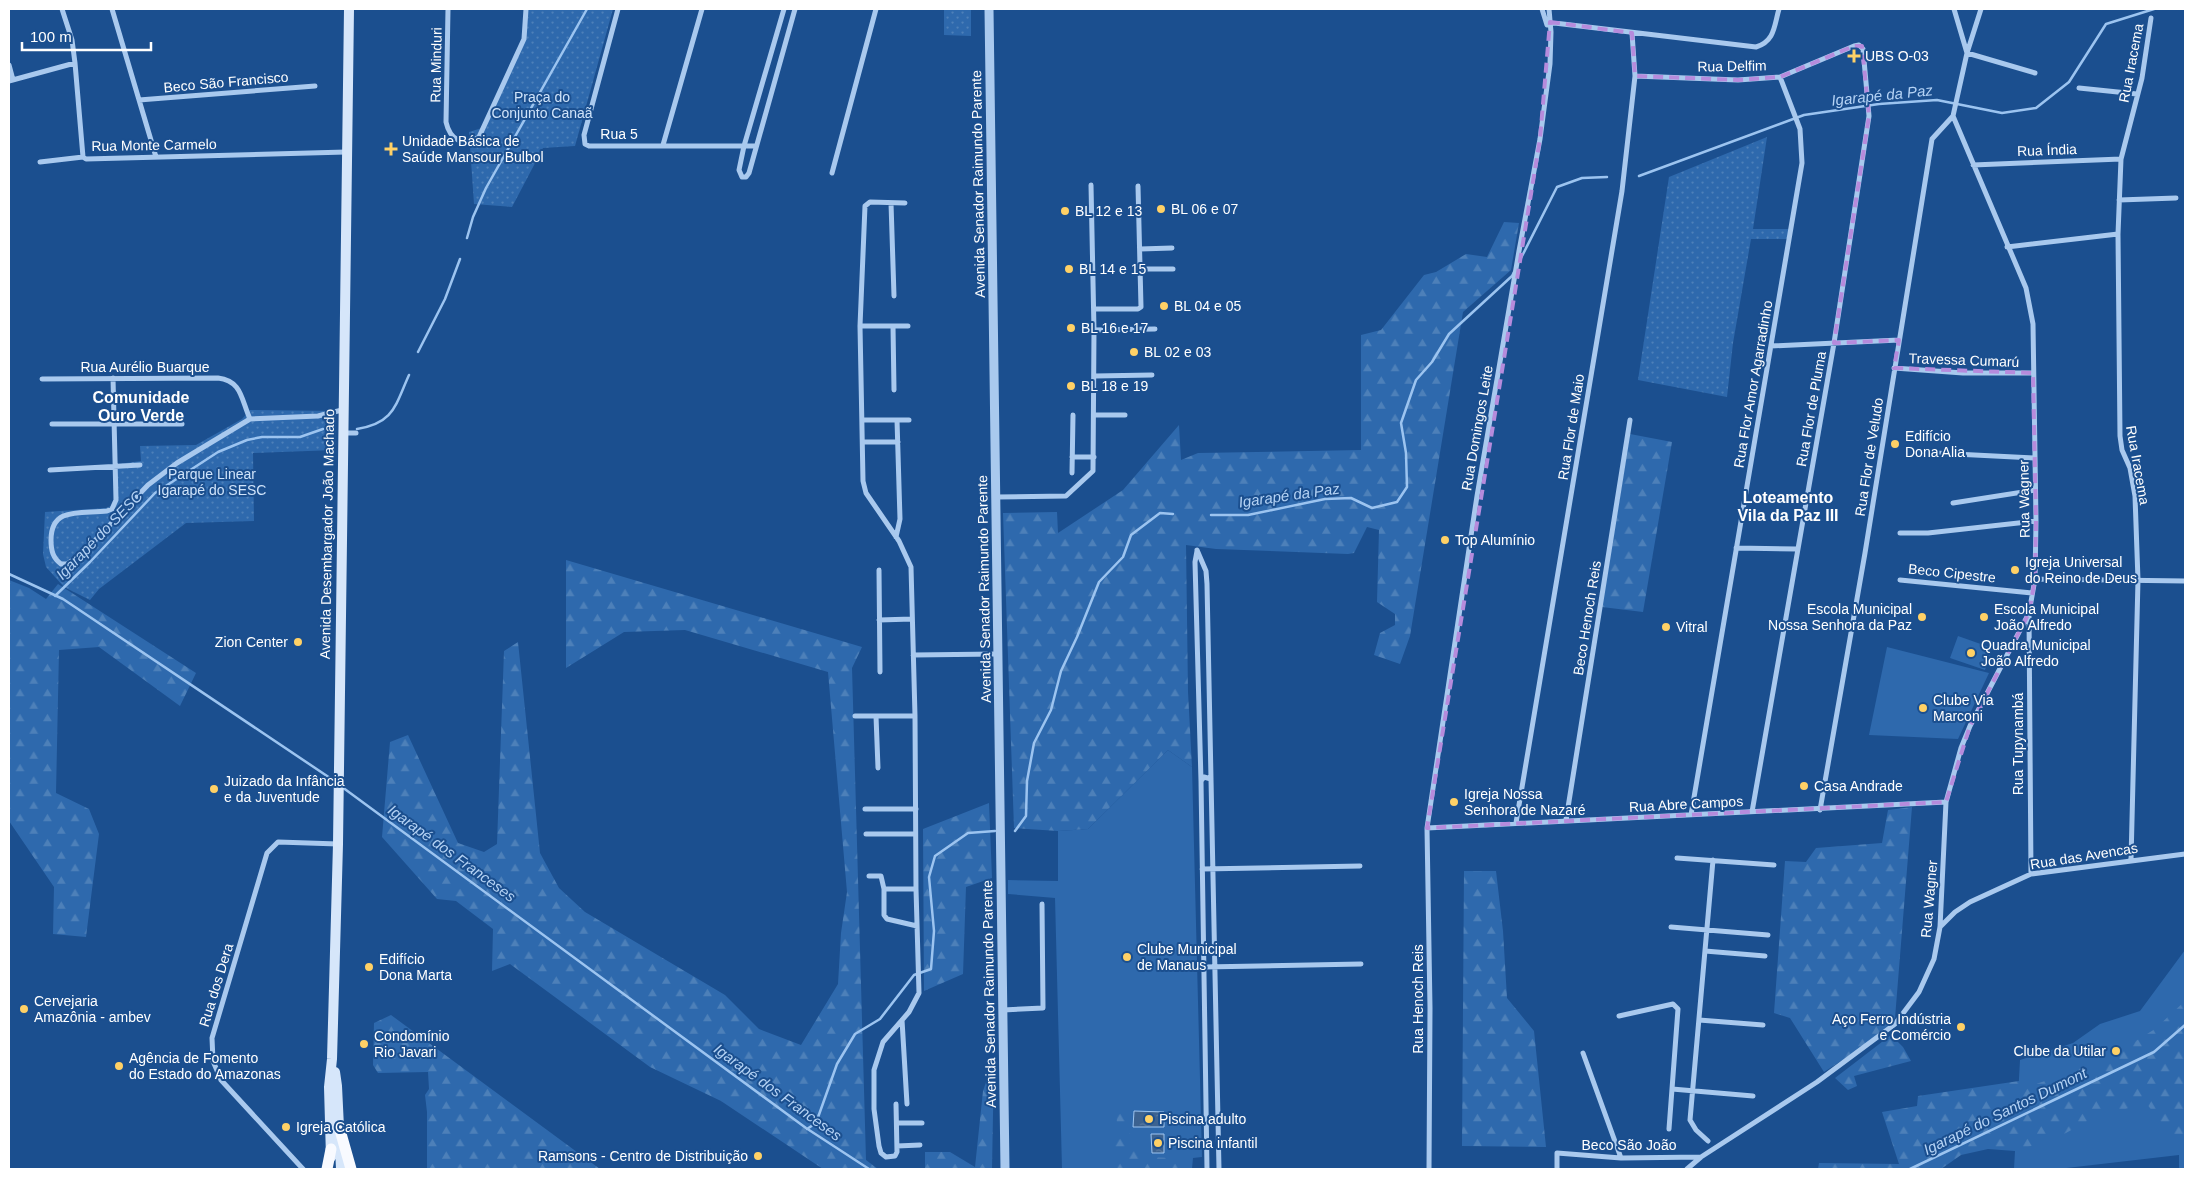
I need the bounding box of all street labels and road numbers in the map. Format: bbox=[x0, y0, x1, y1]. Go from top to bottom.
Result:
street label: Rua Iracema bbox=[2115, 22, 2147, 104]
street label: Rua Minduri bbox=[427, 27, 445, 103]
street label: Rua Delfim bbox=[1697, 57, 1767, 75]
street label: Beco São Francisco bbox=[163, 69, 289, 95]
street label: Avenida Senador Raimundo Parente bbox=[968, 70, 988, 298]
street label: Rua 5 bbox=[600, 126, 638, 142]
street label: Rua Monte Carmelo bbox=[91, 136, 217, 154]
street label: Rua Índia bbox=[2017, 141, 2077, 159]
street label: Rua Flor Amor Agarradinho bbox=[1730, 299, 1776, 469]
street label: Rua Flor de Pluma bbox=[1793, 350, 1829, 468]
street label: Travessa Cumarú bbox=[1908, 350, 2020, 370]
street label: Rua Aurélio Buarque bbox=[80, 359, 210, 375]
street label: Rua Domingos Leite bbox=[1458, 364, 1496, 492]
street label: Rua Flor de Maio bbox=[1555, 373, 1587, 481]
street label: Rua Flor de Veludo bbox=[1852, 396, 1886, 517]
street label: Avenida Desembargador João Machado bbox=[317, 408, 337, 659]
street label: Rua Iracema bbox=[2123, 424, 2153, 506]
street label: Rua Wagner bbox=[2015, 459, 2033, 538]
street label: Avenida Senador Raimundo Parente bbox=[974, 475, 994, 703]
street label: Beco Henoch Reis bbox=[1570, 559, 1604, 677]
street label: Beco Cipestre bbox=[1907, 560, 1997, 586]
street label: Rua Tupynambá bbox=[2010, 692, 2026, 795]
street label: Rua Abre Campos bbox=[1628, 793, 1744, 815]
street label: Rua das Avencas bbox=[2029, 840, 2139, 872]
street label: Rua Wagner bbox=[1918, 859, 1940, 939]
street label: Avenida Senador Raimundo Parente bbox=[979, 880, 999, 1108]
street label: Rua dos Dera bbox=[196, 941, 236, 1029]
street label: Rua Henoch Reis bbox=[1410, 944, 1426, 1054]
street label: Beco São João bbox=[1582, 1137, 1677, 1153]

